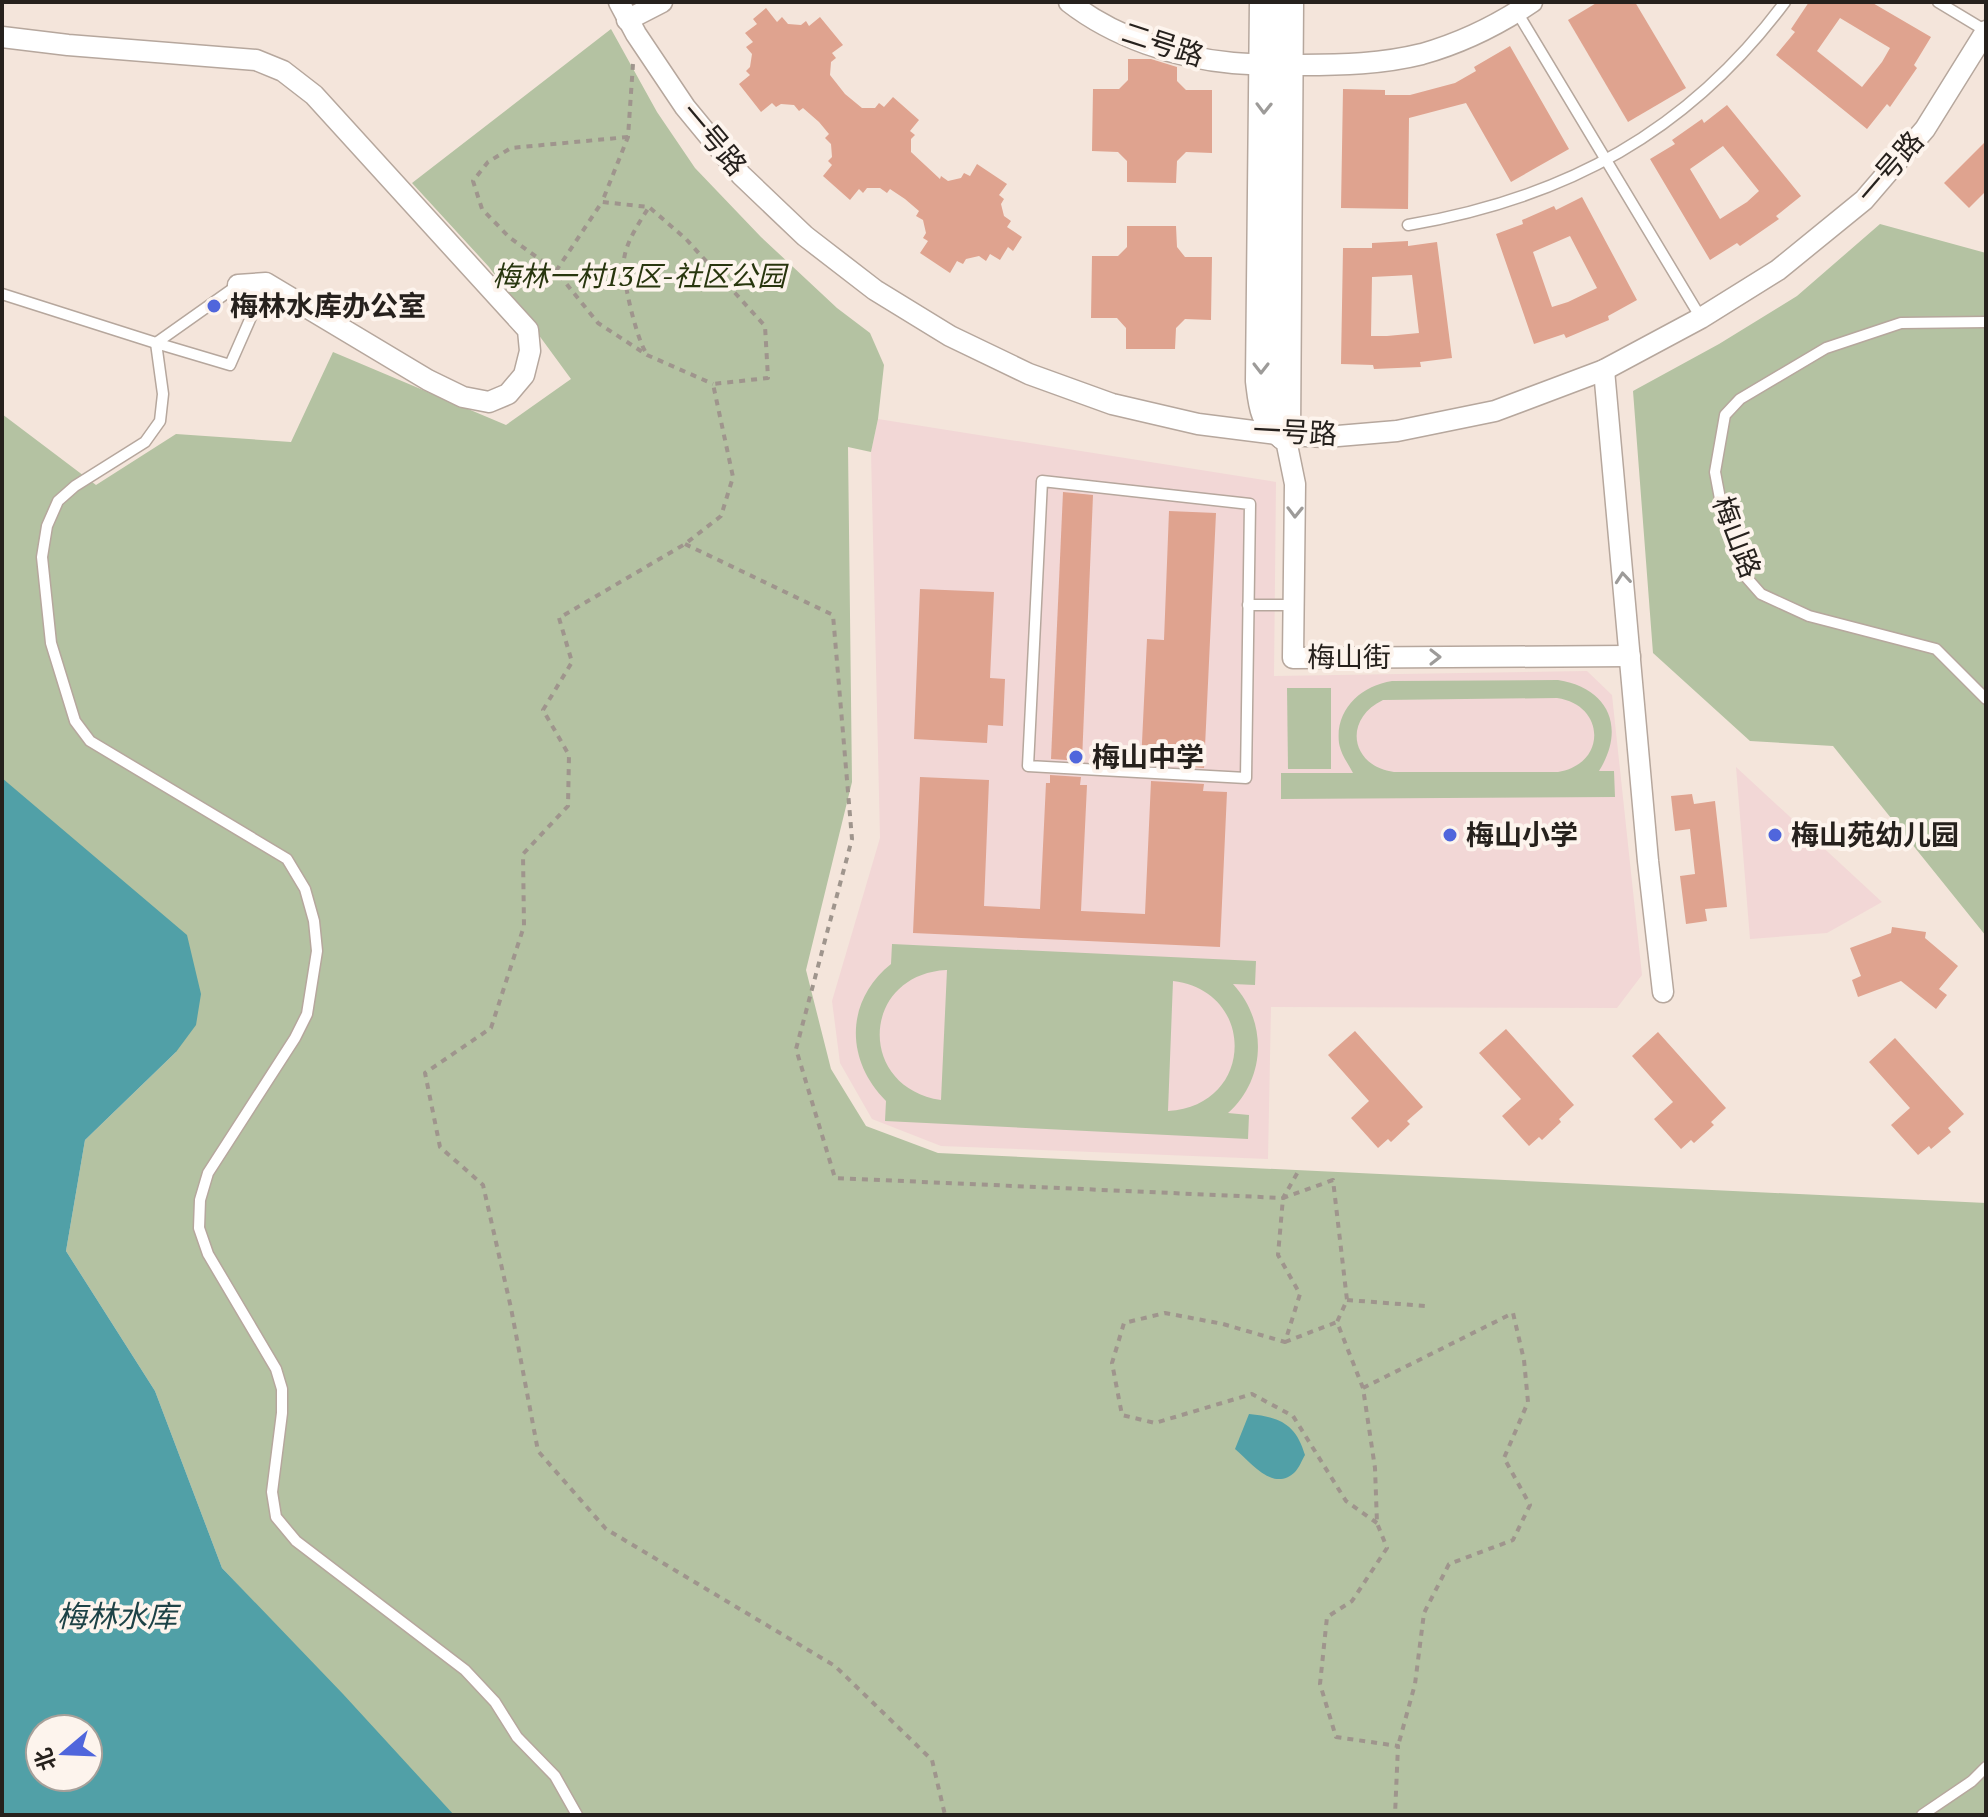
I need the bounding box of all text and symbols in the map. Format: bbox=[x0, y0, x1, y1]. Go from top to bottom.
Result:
street label: 二号路 bbox=[1117, 13, 1209, 74]
street label: 一号路 bbox=[673, 95, 756, 183]
one-way arrow bbox=[1255, 102, 1272, 115]
street label: 一号路 bbox=[1848, 123, 1931, 211]
park label: 梅林一村13区-社区公园 bbox=[492, 257, 790, 294]
place label: 梅林水库办公室 bbox=[230, 287, 426, 324]
marker: 梅林水库办公室 bbox=[205, 297, 223, 315]
one-way arrow bbox=[1252, 362, 1270, 375]
street label: 一号路 bbox=[1252, 411, 1338, 452]
street label: 梅山路 bbox=[1705, 491, 1770, 583]
one-way arrow bbox=[1286, 506, 1304, 519]
one-way arrow bbox=[1614, 571, 1631, 584]
street label: 梅山街 bbox=[1307, 638, 1391, 675]
one-way arrow bbox=[1429, 648, 1442, 666]
place label: 梅山中学 bbox=[1092, 738, 1204, 775]
marker: 梅山中学 bbox=[1067, 748, 1085, 766]
place label: 梅山小学 bbox=[1466, 816, 1578, 853]
place label: 梅山苑幼儿园 bbox=[1791, 816, 1959, 853]
marker: 梅山小学 bbox=[1441, 826, 1459, 844]
marker: 梅山苑幼儿园 bbox=[1766, 826, 1784, 844]
water label: 梅林水库 bbox=[57, 1596, 182, 1636]
north arrow bbox=[24, 1713, 104, 1793]
text: 北 bbox=[27, 1745, 62, 1775]

